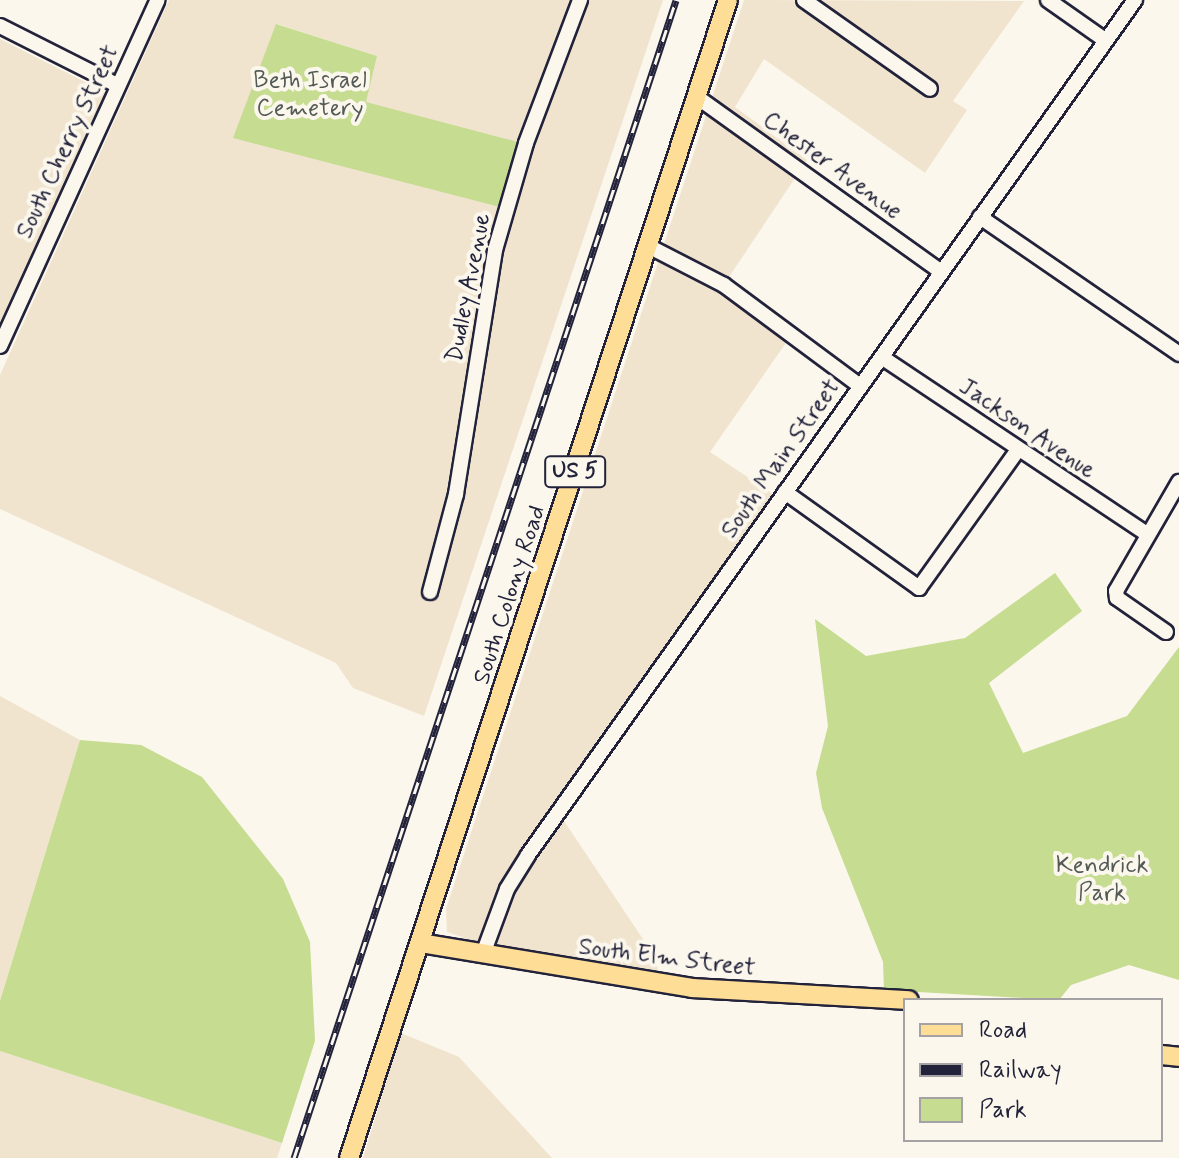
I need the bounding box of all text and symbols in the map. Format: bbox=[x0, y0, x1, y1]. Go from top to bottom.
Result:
street label: South Cherry Street bbox=[11, 41, 125, 243]
park label: Beth Israel Cemetery bbox=[253, 67, 367, 123]
street label: Chester Avenue bbox=[758, 107, 906, 225]
street label: Dudley Avenue bbox=[441, 212, 497, 364]
street label: Jackson Avenue bbox=[951, 371, 1103, 487]
street label: South Main Street bbox=[716, 374, 846, 544]
road number: US 5 bbox=[543, 454, 607, 490]
street label: South Colony Road bbox=[468, 502, 552, 688]
park label: Kendrick Park bbox=[1056, 852, 1148, 908]
street label: South Elm Street bbox=[578, 933, 756, 983]
legend bbox=[903, 998, 1163, 1142]
text: Road bbox=[979, 1015, 1027, 1046]
text: Railway bbox=[979, 1055, 1062, 1086]
text: Park bbox=[979, 1095, 1027, 1126]

